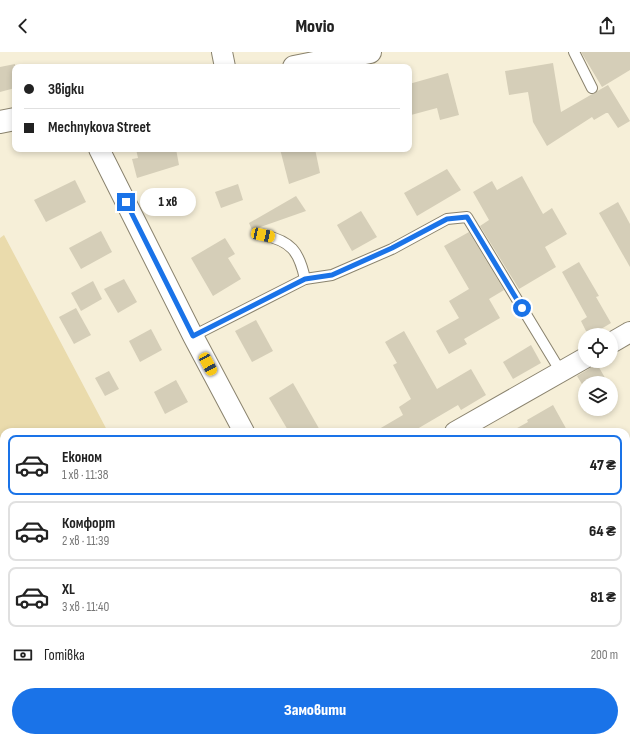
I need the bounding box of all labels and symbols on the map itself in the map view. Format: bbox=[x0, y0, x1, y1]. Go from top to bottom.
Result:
callout: 1 хв bbox=[140, 188, 196, 216]
route end bbox=[117, 193, 135, 211]
car bbox=[250, 227, 276, 243]
route start bbox=[513, 299, 531, 317]
car bbox=[197, 351, 219, 377]

